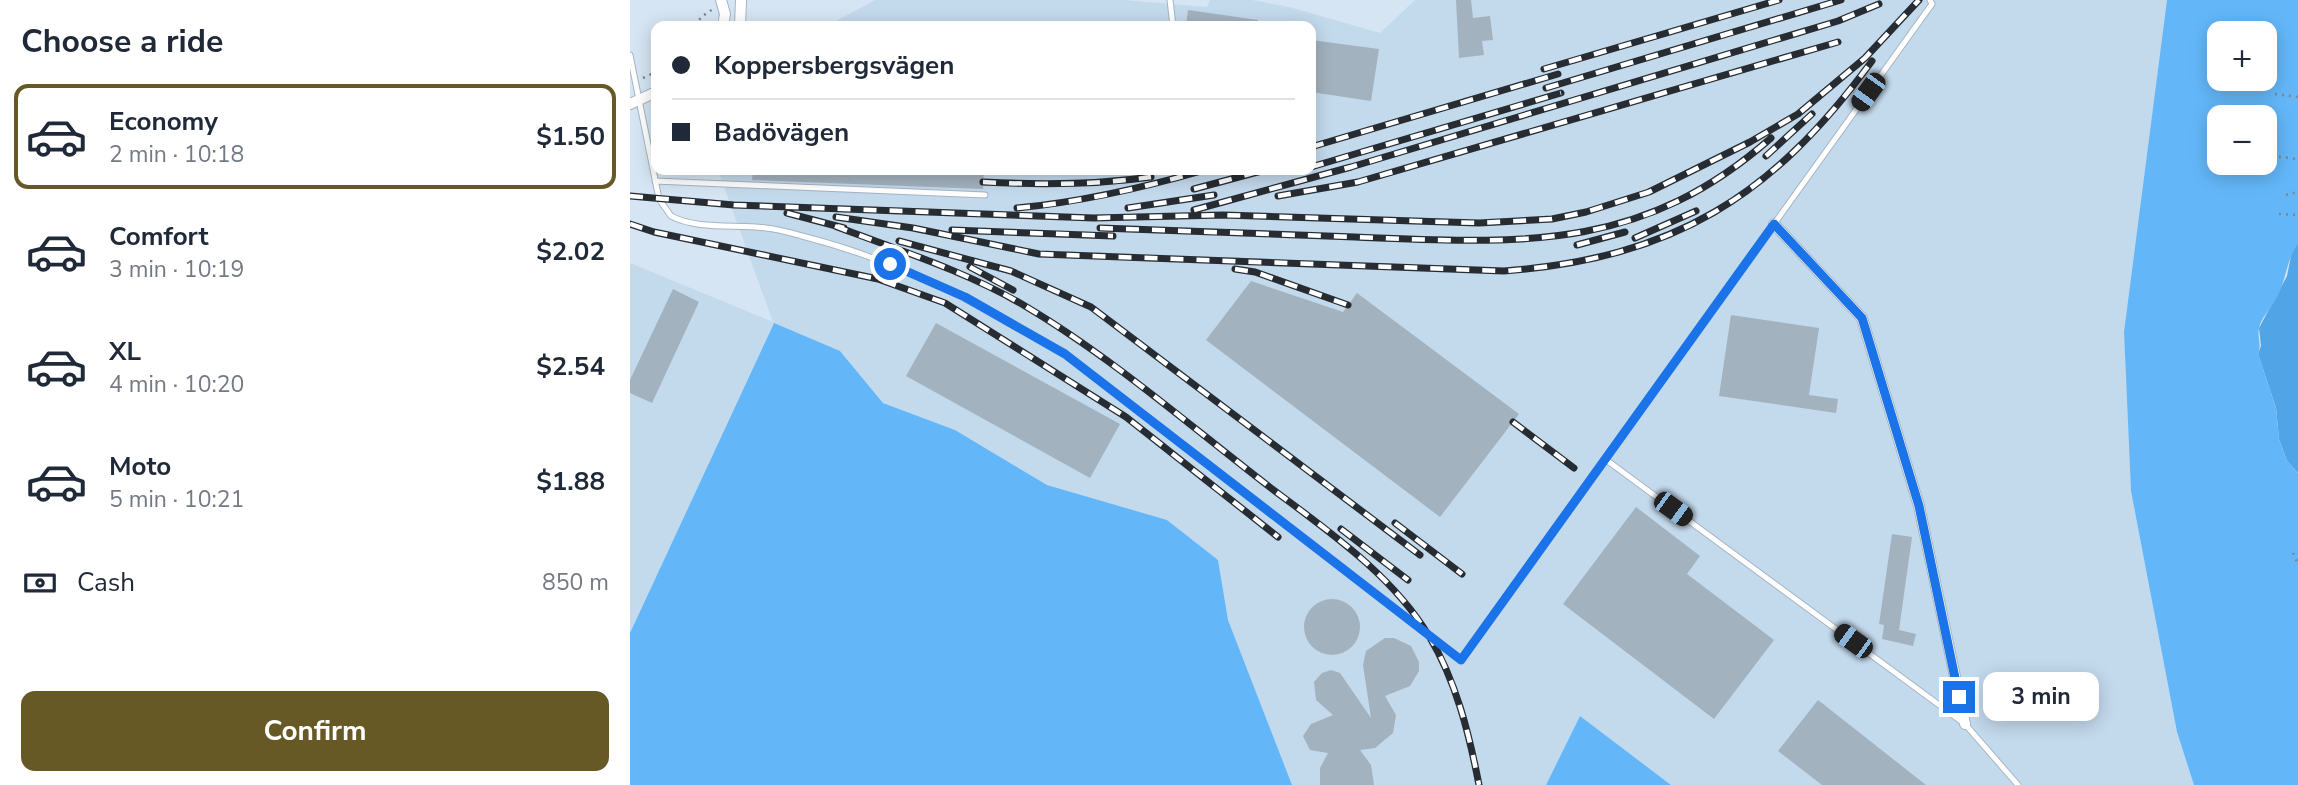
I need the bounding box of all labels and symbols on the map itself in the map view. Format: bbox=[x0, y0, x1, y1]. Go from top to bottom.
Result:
car bbox=[1848, 69, 1889, 115]
route start bbox=[874, 248, 906, 280]
car bbox=[1650, 488, 1697, 530]
car bbox=[1830, 620, 1877, 662]
callout: 3 min bbox=[1984, 672, 2099, 722]
route end bbox=[1943, 681, 1975, 713]

